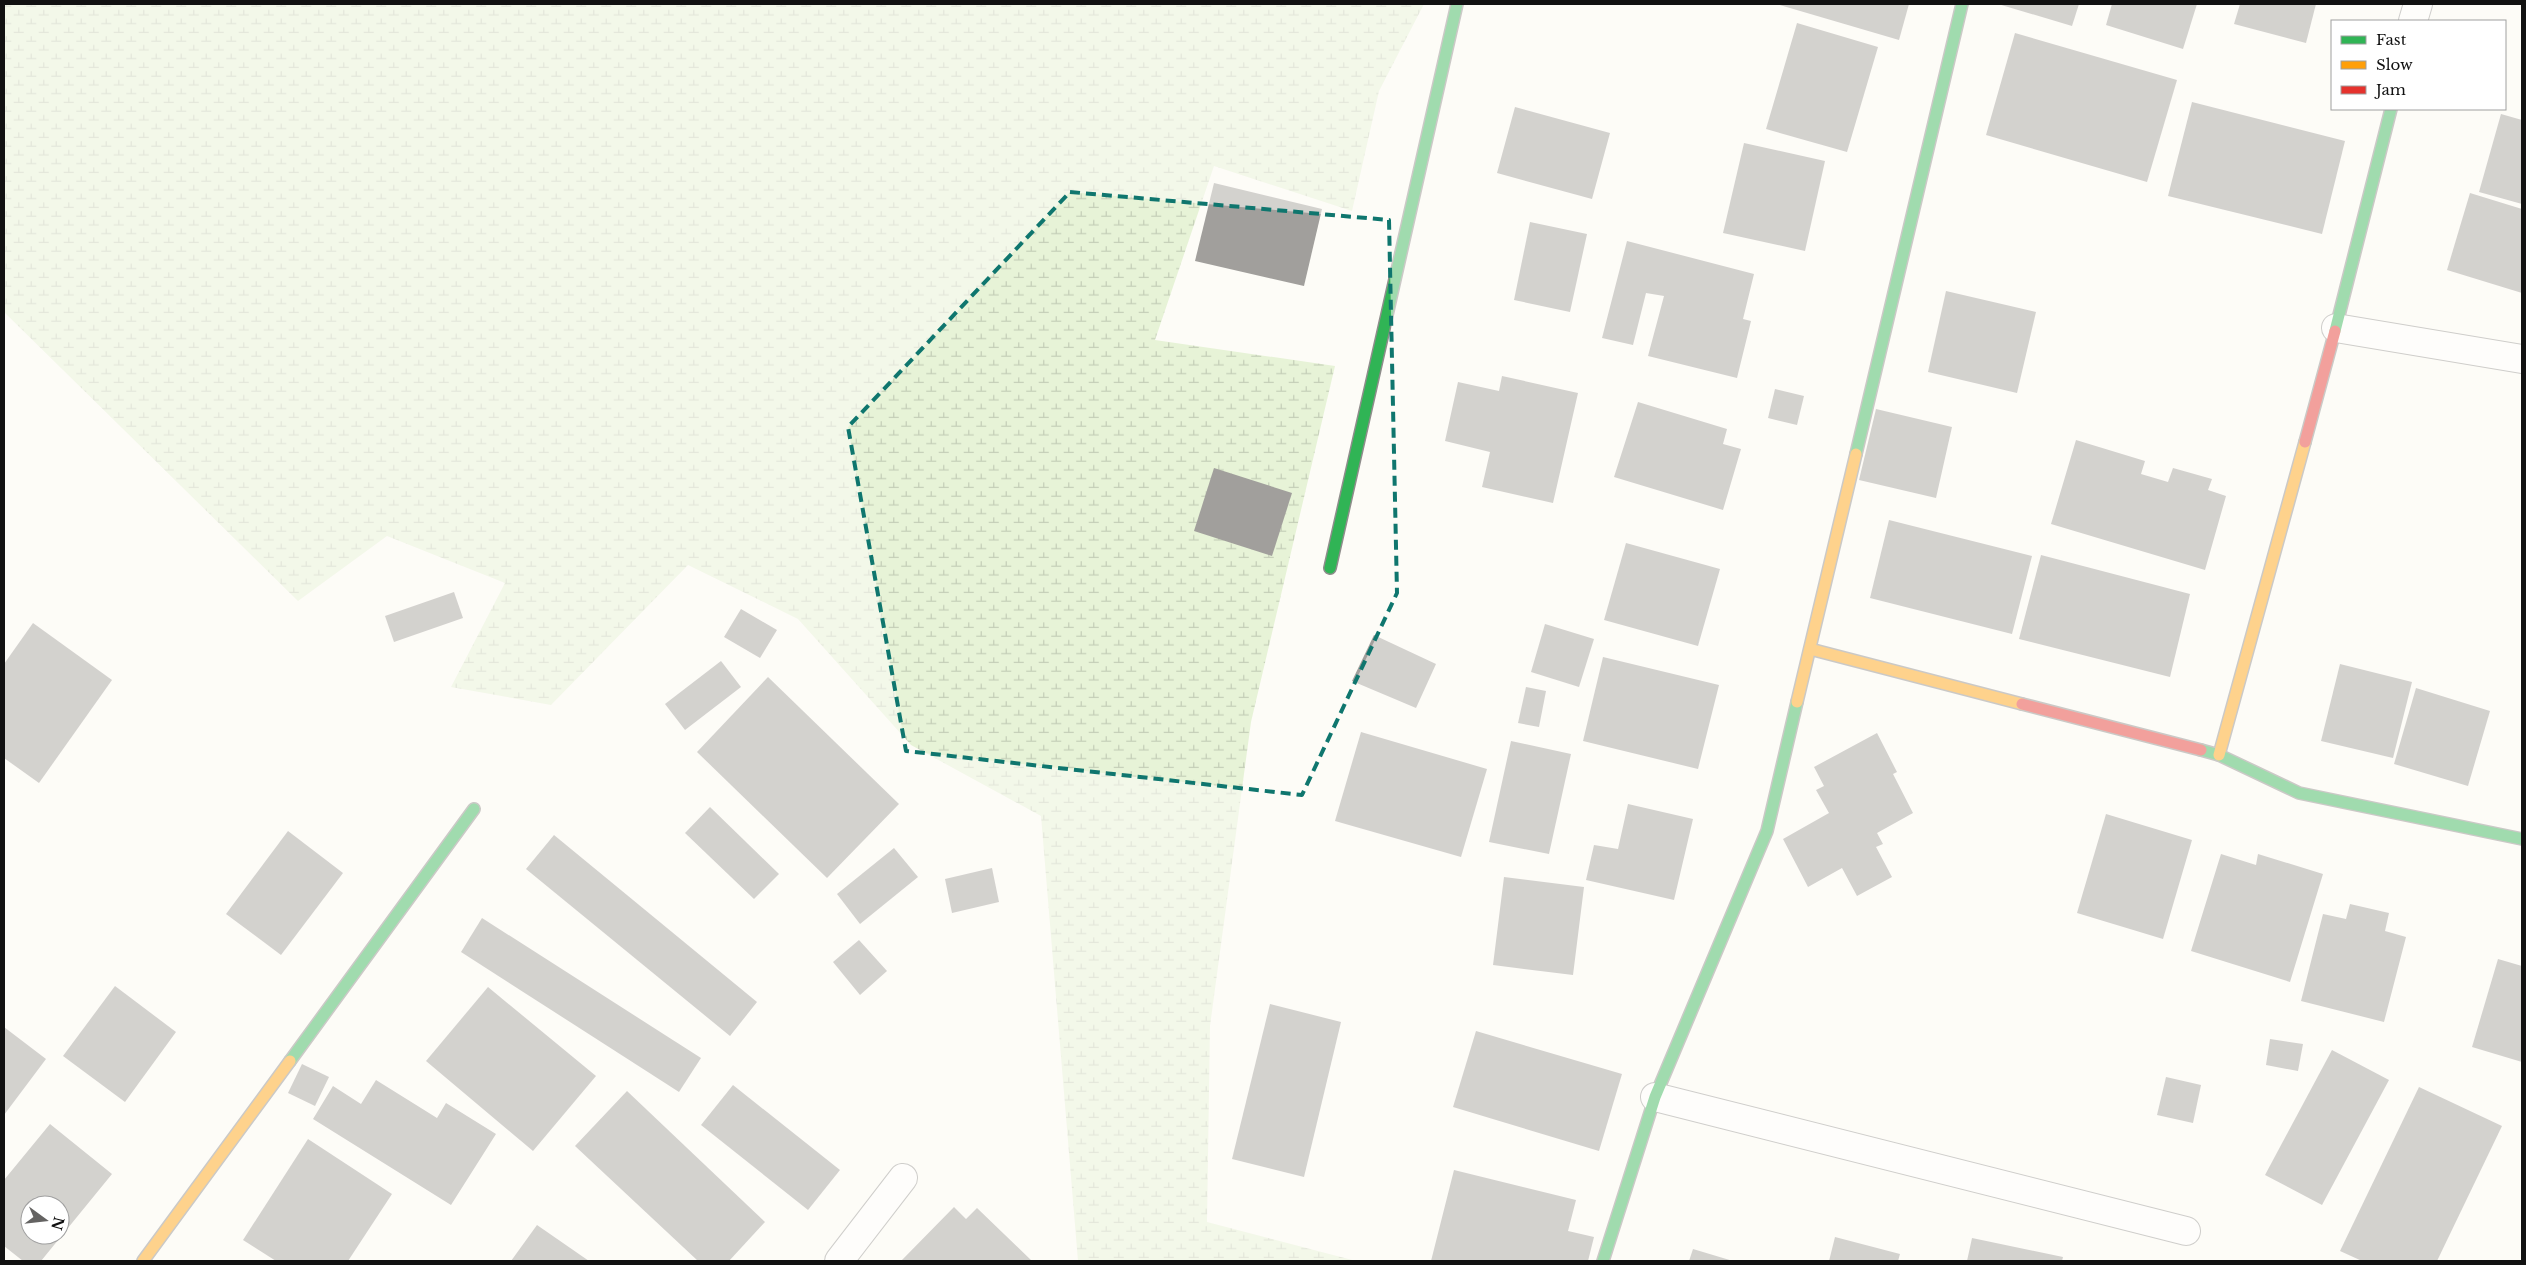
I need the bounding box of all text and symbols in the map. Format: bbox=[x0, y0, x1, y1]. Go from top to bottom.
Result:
legend bbox=[2331, 20, 2506, 110]
text: Fast bbox=[2376, 30, 2407, 49]
text: Slow bbox=[2376, 55, 2413, 74]
text: Jam bbox=[2374, 80, 2406, 99]
north arrow bbox=[20, 1195, 70, 1245]
text: N bbox=[47, 1215, 68, 1232]

